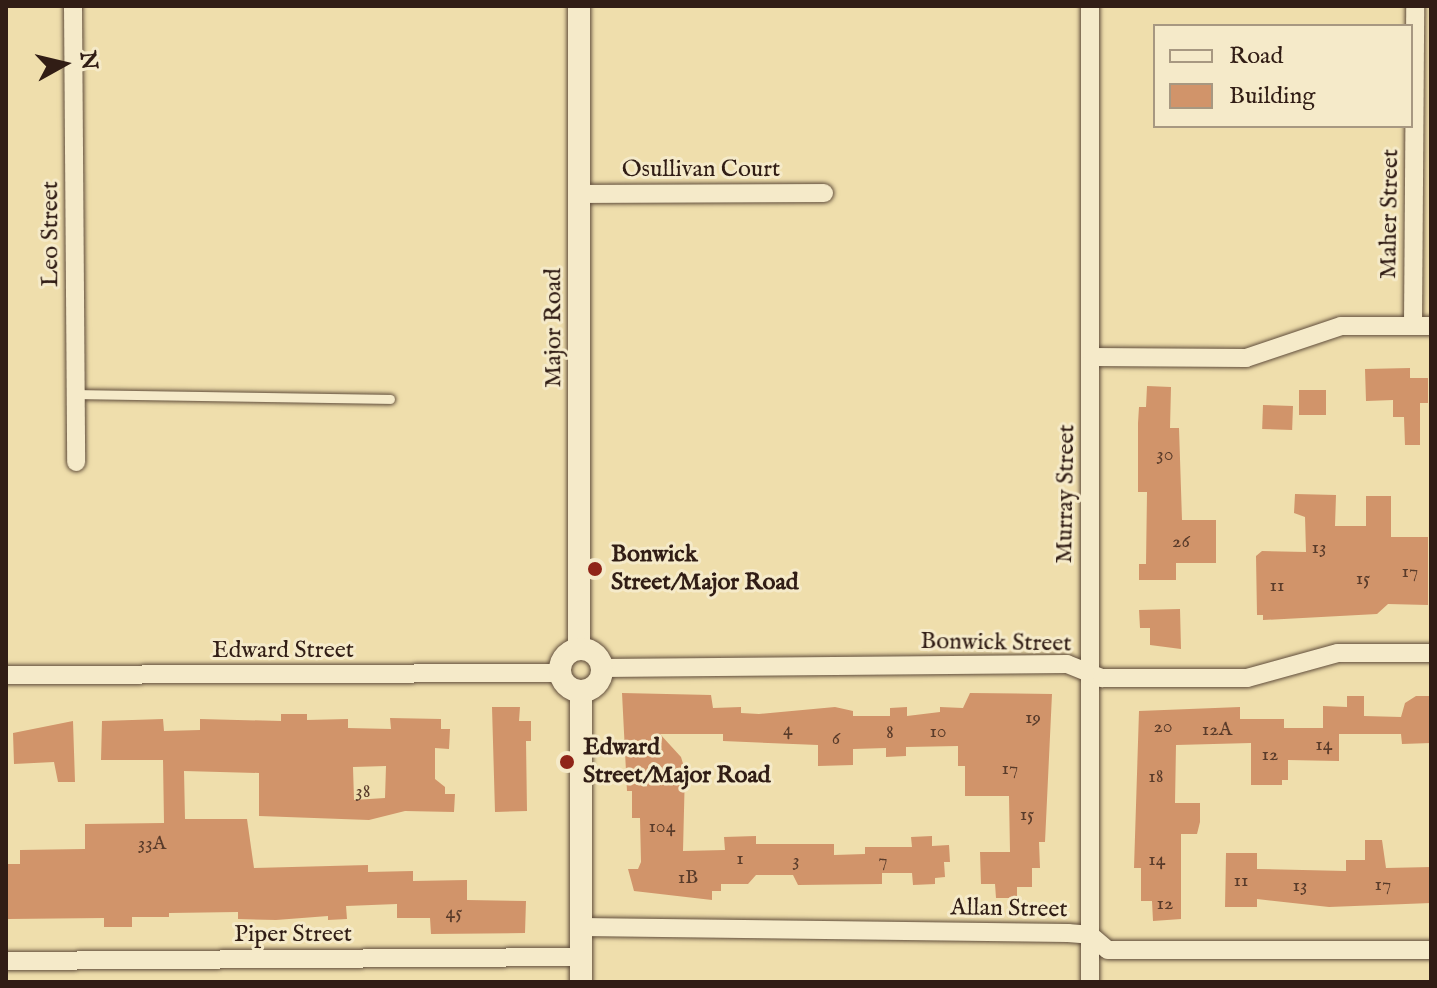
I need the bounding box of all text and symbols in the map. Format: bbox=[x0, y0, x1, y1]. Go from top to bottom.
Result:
north arrow bbox=[24, 24, 104, 104]
legend bbox=[1153, 24, 1413, 128]
text: Road bbox=[1229, 41, 1283, 72]
text: N bbox=[73, 49, 103, 72]
text: Building bbox=[1229, 81, 1315, 112]
street label: Maher Street bbox=[1374, 149, 1406, 279]
street label: Osullivan Court bbox=[622, 156, 780, 184]
street label: Leo Street bbox=[37, 181, 65, 287]
street label: Major Road bbox=[540, 268, 568, 388]
street label: Murray Street bbox=[1050, 424, 1082, 564]
house number: 30 bbox=[1156, 442, 1174, 466]
house number: 26 bbox=[1172, 529, 1190, 553]
house number: 13 bbox=[1312, 535, 1326, 559]
place label: Bonwick Street/Major Road bbox=[611, 541, 799, 597]
house number: 17 bbox=[1402, 559, 1418, 583]
marker: Bonwick Street/Major Road bbox=[586, 560, 604, 578]
house number: 15 bbox=[1356, 566, 1370, 590]
house number: 11 bbox=[1270, 573, 1284, 597]
street label: Bonwick Street bbox=[920, 627, 1072, 659]
street label: Edward Street bbox=[212, 637, 354, 665]
house number: 19 bbox=[1025, 705, 1041, 729]
house number: 20 bbox=[1153, 714, 1173, 738]
house number: 4 bbox=[783, 717, 793, 741]
house number: 12A bbox=[1202, 717, 1232, 741]
house number: 10 bbox=[929, 719, 947, 743]
house number: 8 bbox=[886, 720, 894, 744]
house number: 6 bbox=[832, 726, 840, 750]
house number: 14 bbox=[1315, 732, 1333, 756]
place label: Edward Street/Major Road bbox=[583, 734, 771, 790]
house number: 12 bbox=[1262, 742, 1278, 766]
marker: Edward Street/Major Road bbox=[558, 753, 576, 771]
house number: 17 bbox=[1002, 756, 1018, 780]
house number: 18 bbox=[1148, 764, 1164, 788]
house number: 38 bbox=[355, 779, 371, 803]
house number: 15 bbox=[1020, 802, 1034, 826]
house number: 104 bbox=[649, 814, 675, 838]
house number: 33A bbox=[138, 831, 166, 855]
house number: 1 bbox=[736, 846, 744, 870]
house number: 14 bbox=[1148, 847, 1166, 871]
house number: 3 bbox=[792, 848, 800, 872]
house number: 7 bbox=[878, 848, 888, 872]
house number: 1B bbox=[678, 865, 698, 889]
house number: 11 bbox=[1234, 868, 1248, 892]
house number: 17 bbox=[1375, 872, 1391, 896]
house number: 13 bbox=[1293, 873, 1307, 897]
house number: 12 bbox=[1157, 891, 1173, 915]
street label: Allan Street bbox=[950, 894, 1068, 924]
house number: 45 bbox=[446, 900, 462, 924]
street label: Piper Street bbox=[234, 921, 352, 949]

